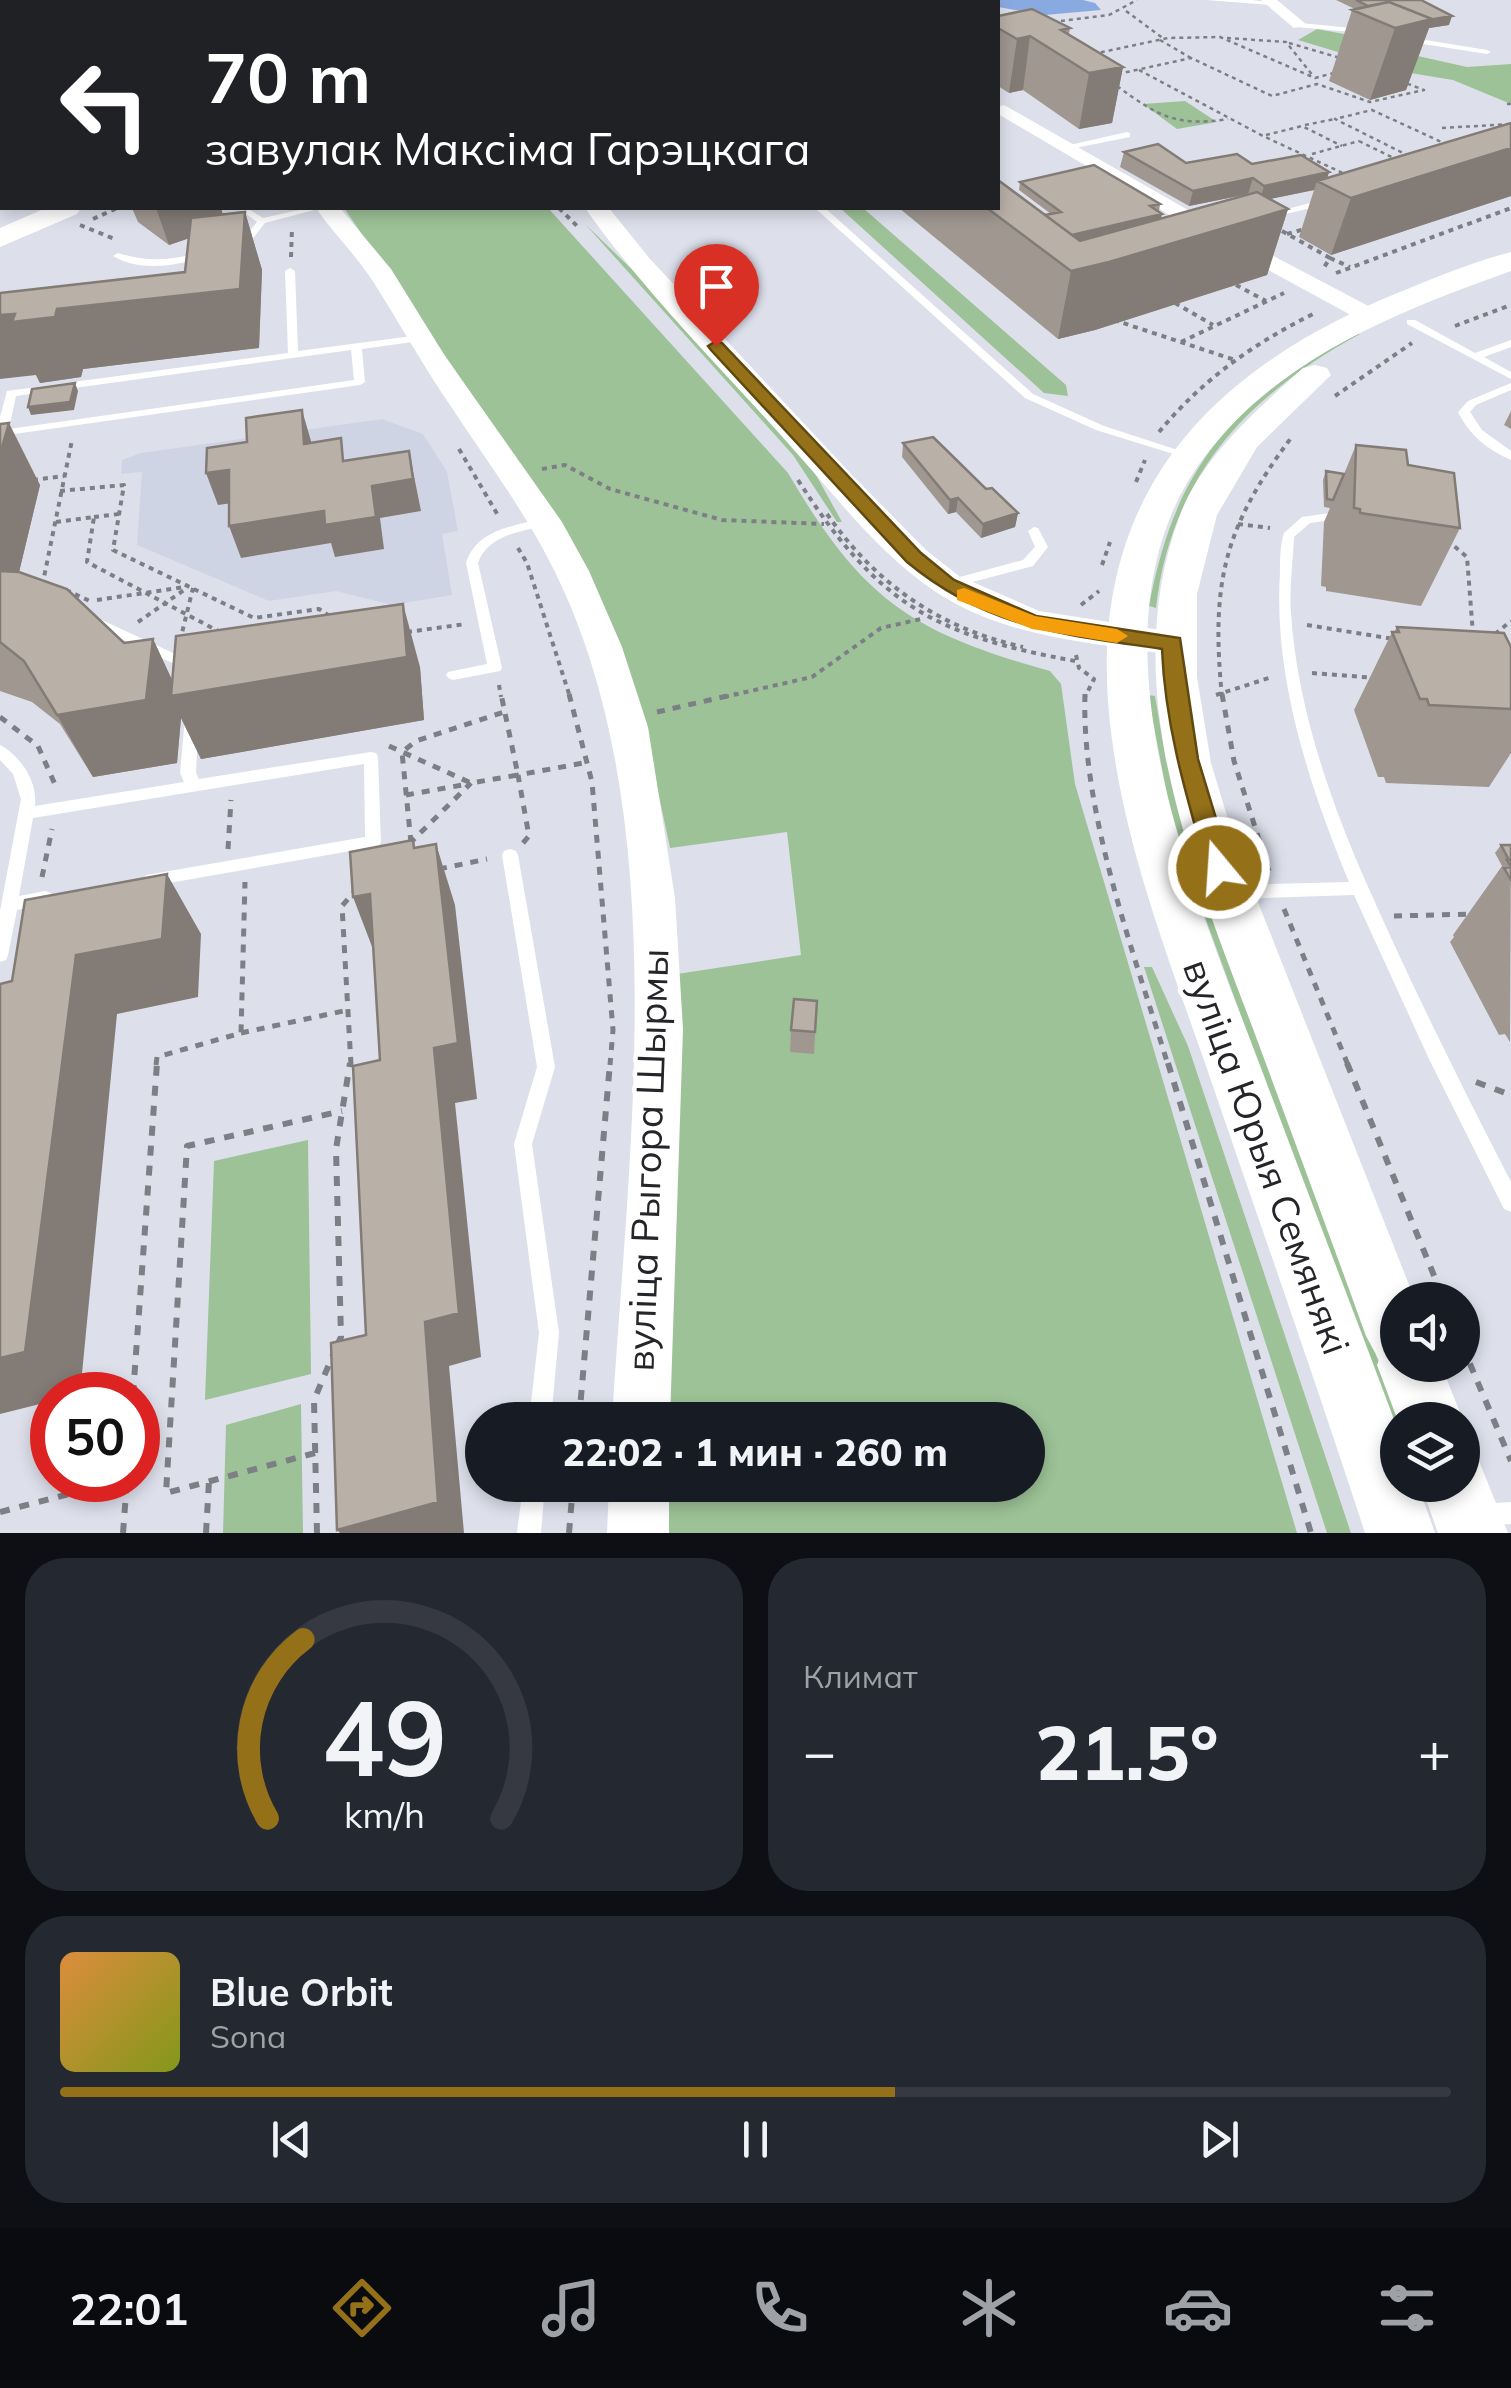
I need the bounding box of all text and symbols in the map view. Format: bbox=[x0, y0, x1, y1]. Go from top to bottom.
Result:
text: 70 m bbox=[205, 33, 371, 121]
icon: left bbox=[40, 40, 170, 170]
text: завулак Максіма Гарэцкага bbox=[205, 120, 811, 176]
pin bbox=[674, 244, 759, 347]
icon: arrive bbox=[689, 259, 744, 314]
position arrow bbox=[1167, 816, 1271, 920]
street label: вуліца Рыгора Шырмы bbox=[616, 948, 678, 1372]
street label: вуліца Юрыя Семянякі bbox=[1173, 953, 1361, 1361]
map controls bbox=[1380, 1282, 1480, 1502]
button: sound bbox=[1380, 1282, 1480, 1382]
speed limit sign: 50 bbox=[30, 1372, 160, 1502]
button: layers bbox=[1380, 1402, 1480, 1502]
text: 22:02 · 1 мин · 260 m bbox=[562, 1428, 948, 1476]
text: Климат bbox=[803, 1656, 917, 1696]
text: 49 bbox=[322, 1671, 446, 1802]
text: 21.5° bbox=[1035, 1705, 1219, 1799]
text: − bbox=[803, 1717, 836, 1786]
text: + bbox=[1418, 1717, 1451, 1786]
text: km/h bbox=[344, 1792, 424, 1837]
text: Blue Orbit bbox=[210, 1968, 393, 2016]
text: Sona bbox=[210, 2016, 286, 2056]
icon: previous bbox=[264, 2112, 319, 2167]
icon: pause bbox=[728, 2112, 783, 2167]
icon: next bbox=[1192, 2112, 1247, 2167]
icon: directions bbox=[327, 2273, 397, 2343]
icon: music bbox=[536, 2273, 606, 2343]
icon: phone bbox=[745, 2273, 815, 2343]
icon: climate bbox=[954, 2273, 1024, 2343]
icon: car bbox=[1163, 2273, 1233, 2343]
icon: filters bbox=[1372, 2273, 1442, 2343]
text: 22:01 bbox=[69, 2280, 189, 2336]

